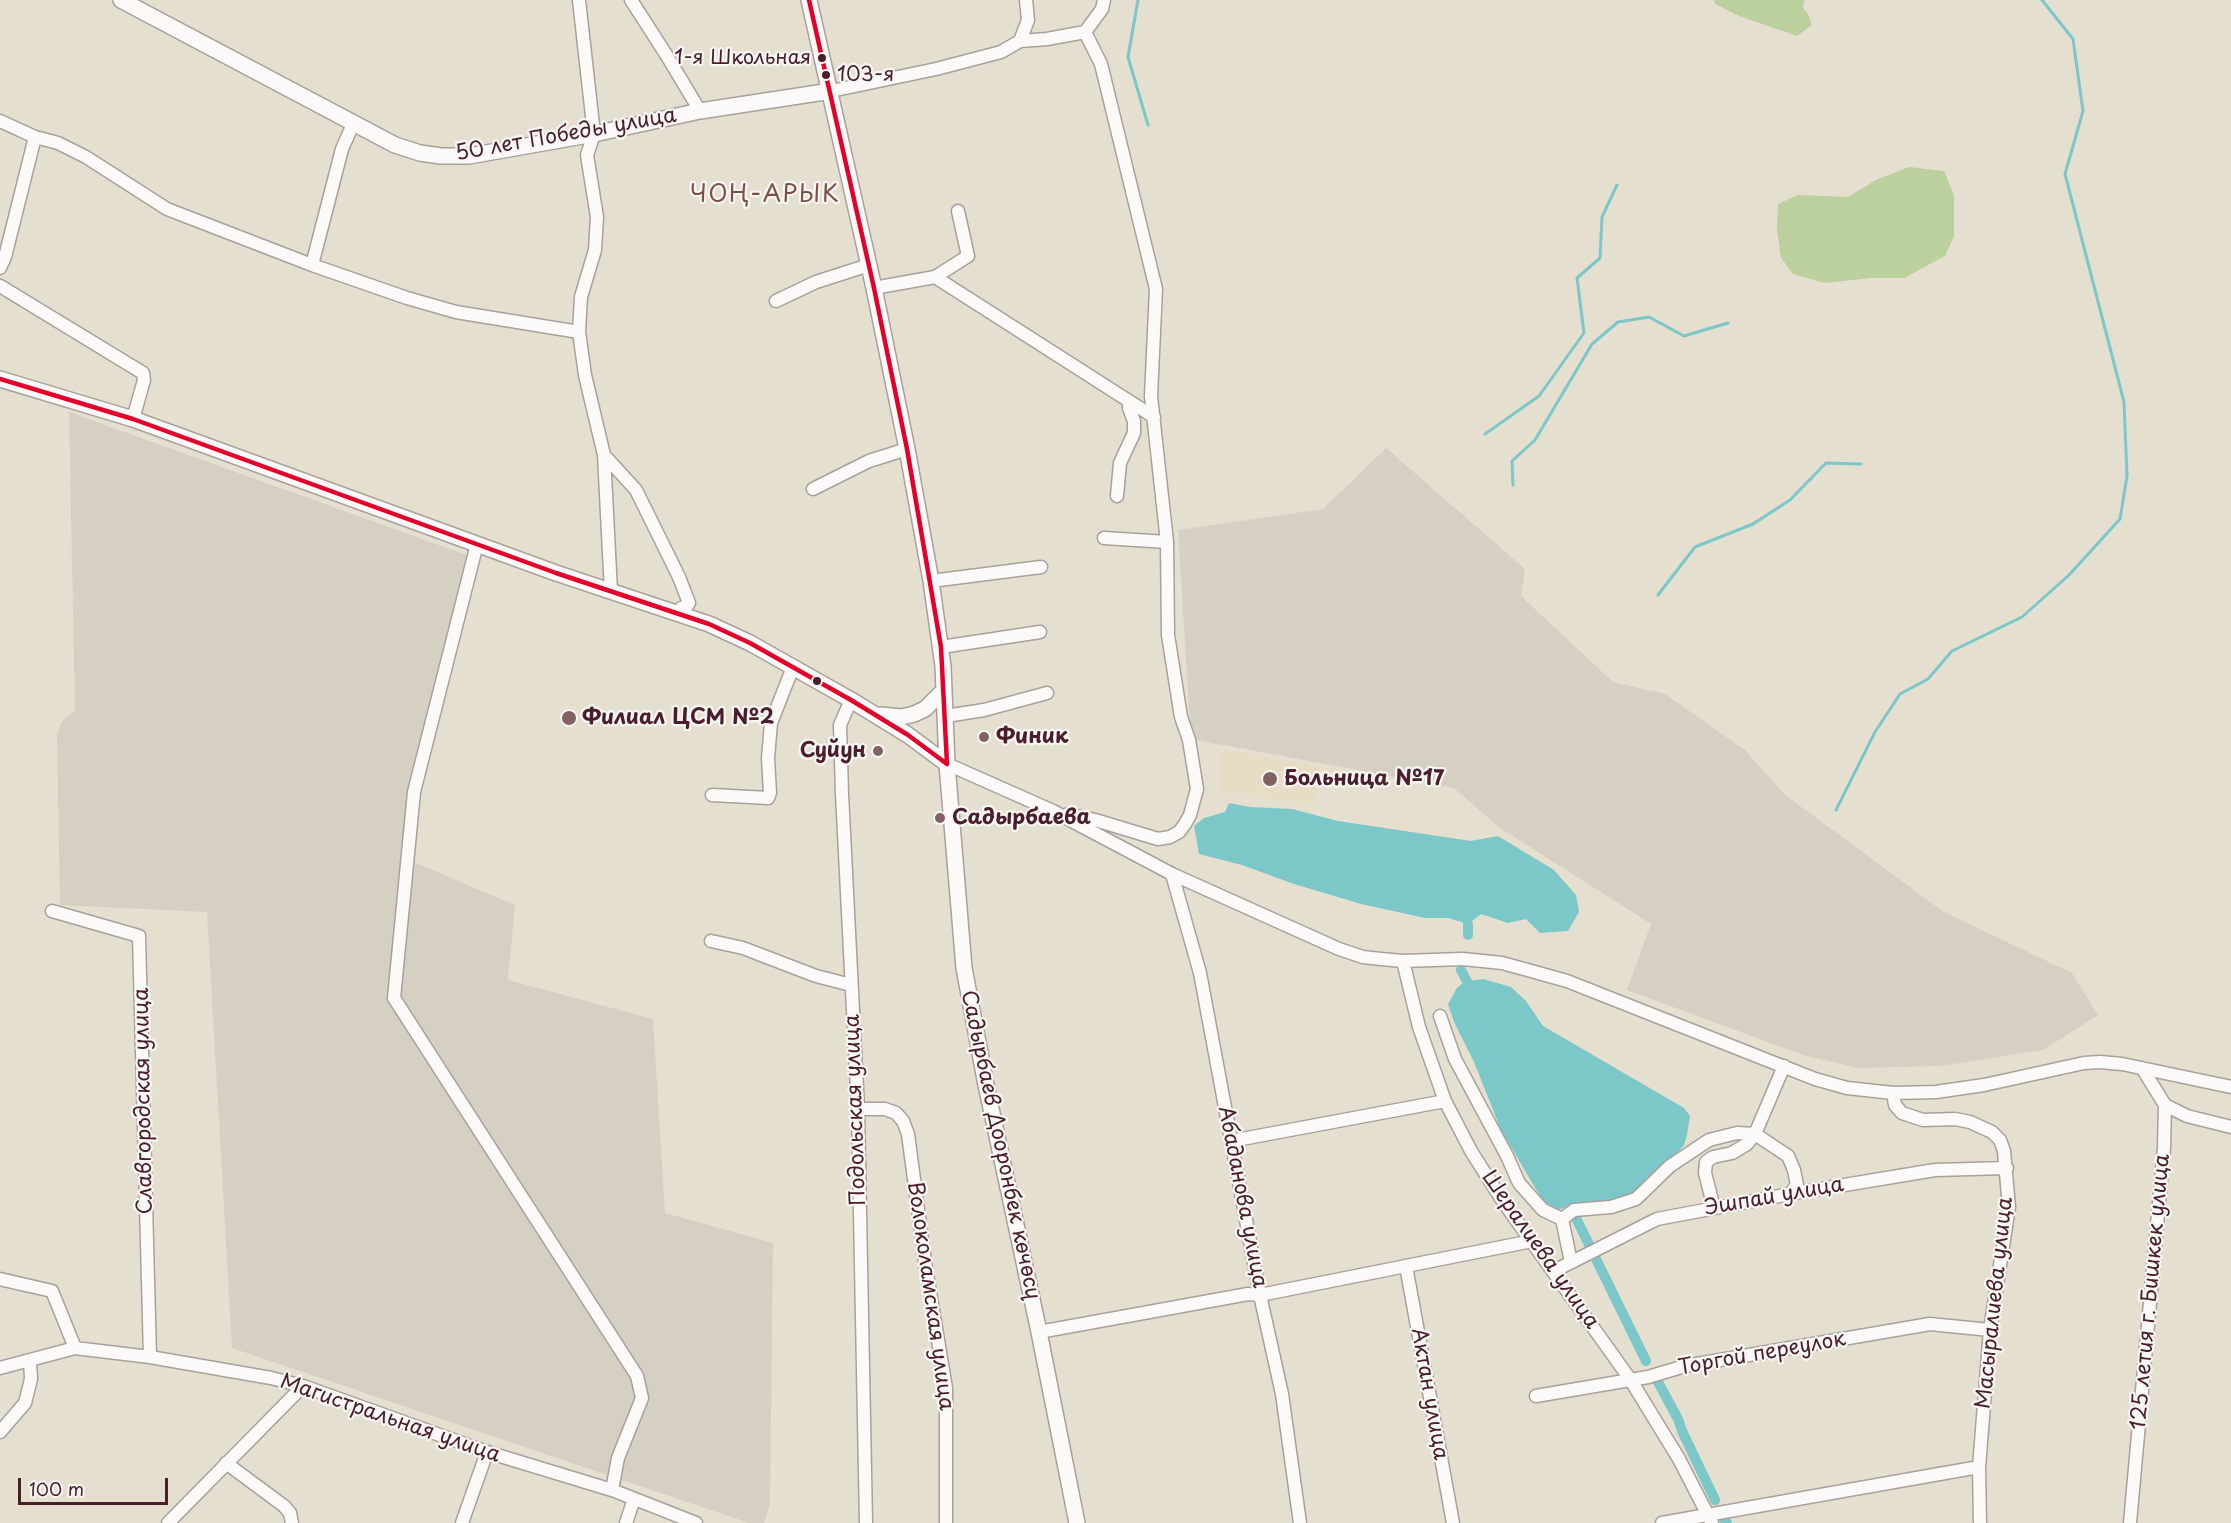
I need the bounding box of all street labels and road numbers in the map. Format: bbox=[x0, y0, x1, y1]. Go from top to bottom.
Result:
street label: 50 лет Победы улица bbox=[454, 103, 678, 167]
street label: Славгородская улица bbox=[129, 987, 159, 1215]
street label: Садырбаев Дооронбек көчөсү bbox=[955, 988, 1045, 1302]
street label: Подольская улица bbox=[840, 1014, 872, 1206]
street label: Абаданова улица bbox=[1212, 1104, 1272, 1290]
street label: 125 летия г. Бишкек улица bbox=[2126, 1153, 2176, 1431]
street label: Шералиева улица bbox=[1476, 1166, 1604, 1334]
street label: Эшпай улица bbox=[1702, 1172, 1846, 1222]
street label: Волоколамская улица bbox=[901, 1180, 959, 1412]
street label: Масыралиева улица bbox=[1971, 1196, 2019, 1410]
street label: Актан улица bbox=[1405, 1326, 1453, 1462]
street label: Торгой переулок bbox=[1676, 1327, 1848, 1381]
street label: Магистральная улица bbox=[277, 1369, 503, 1469]

